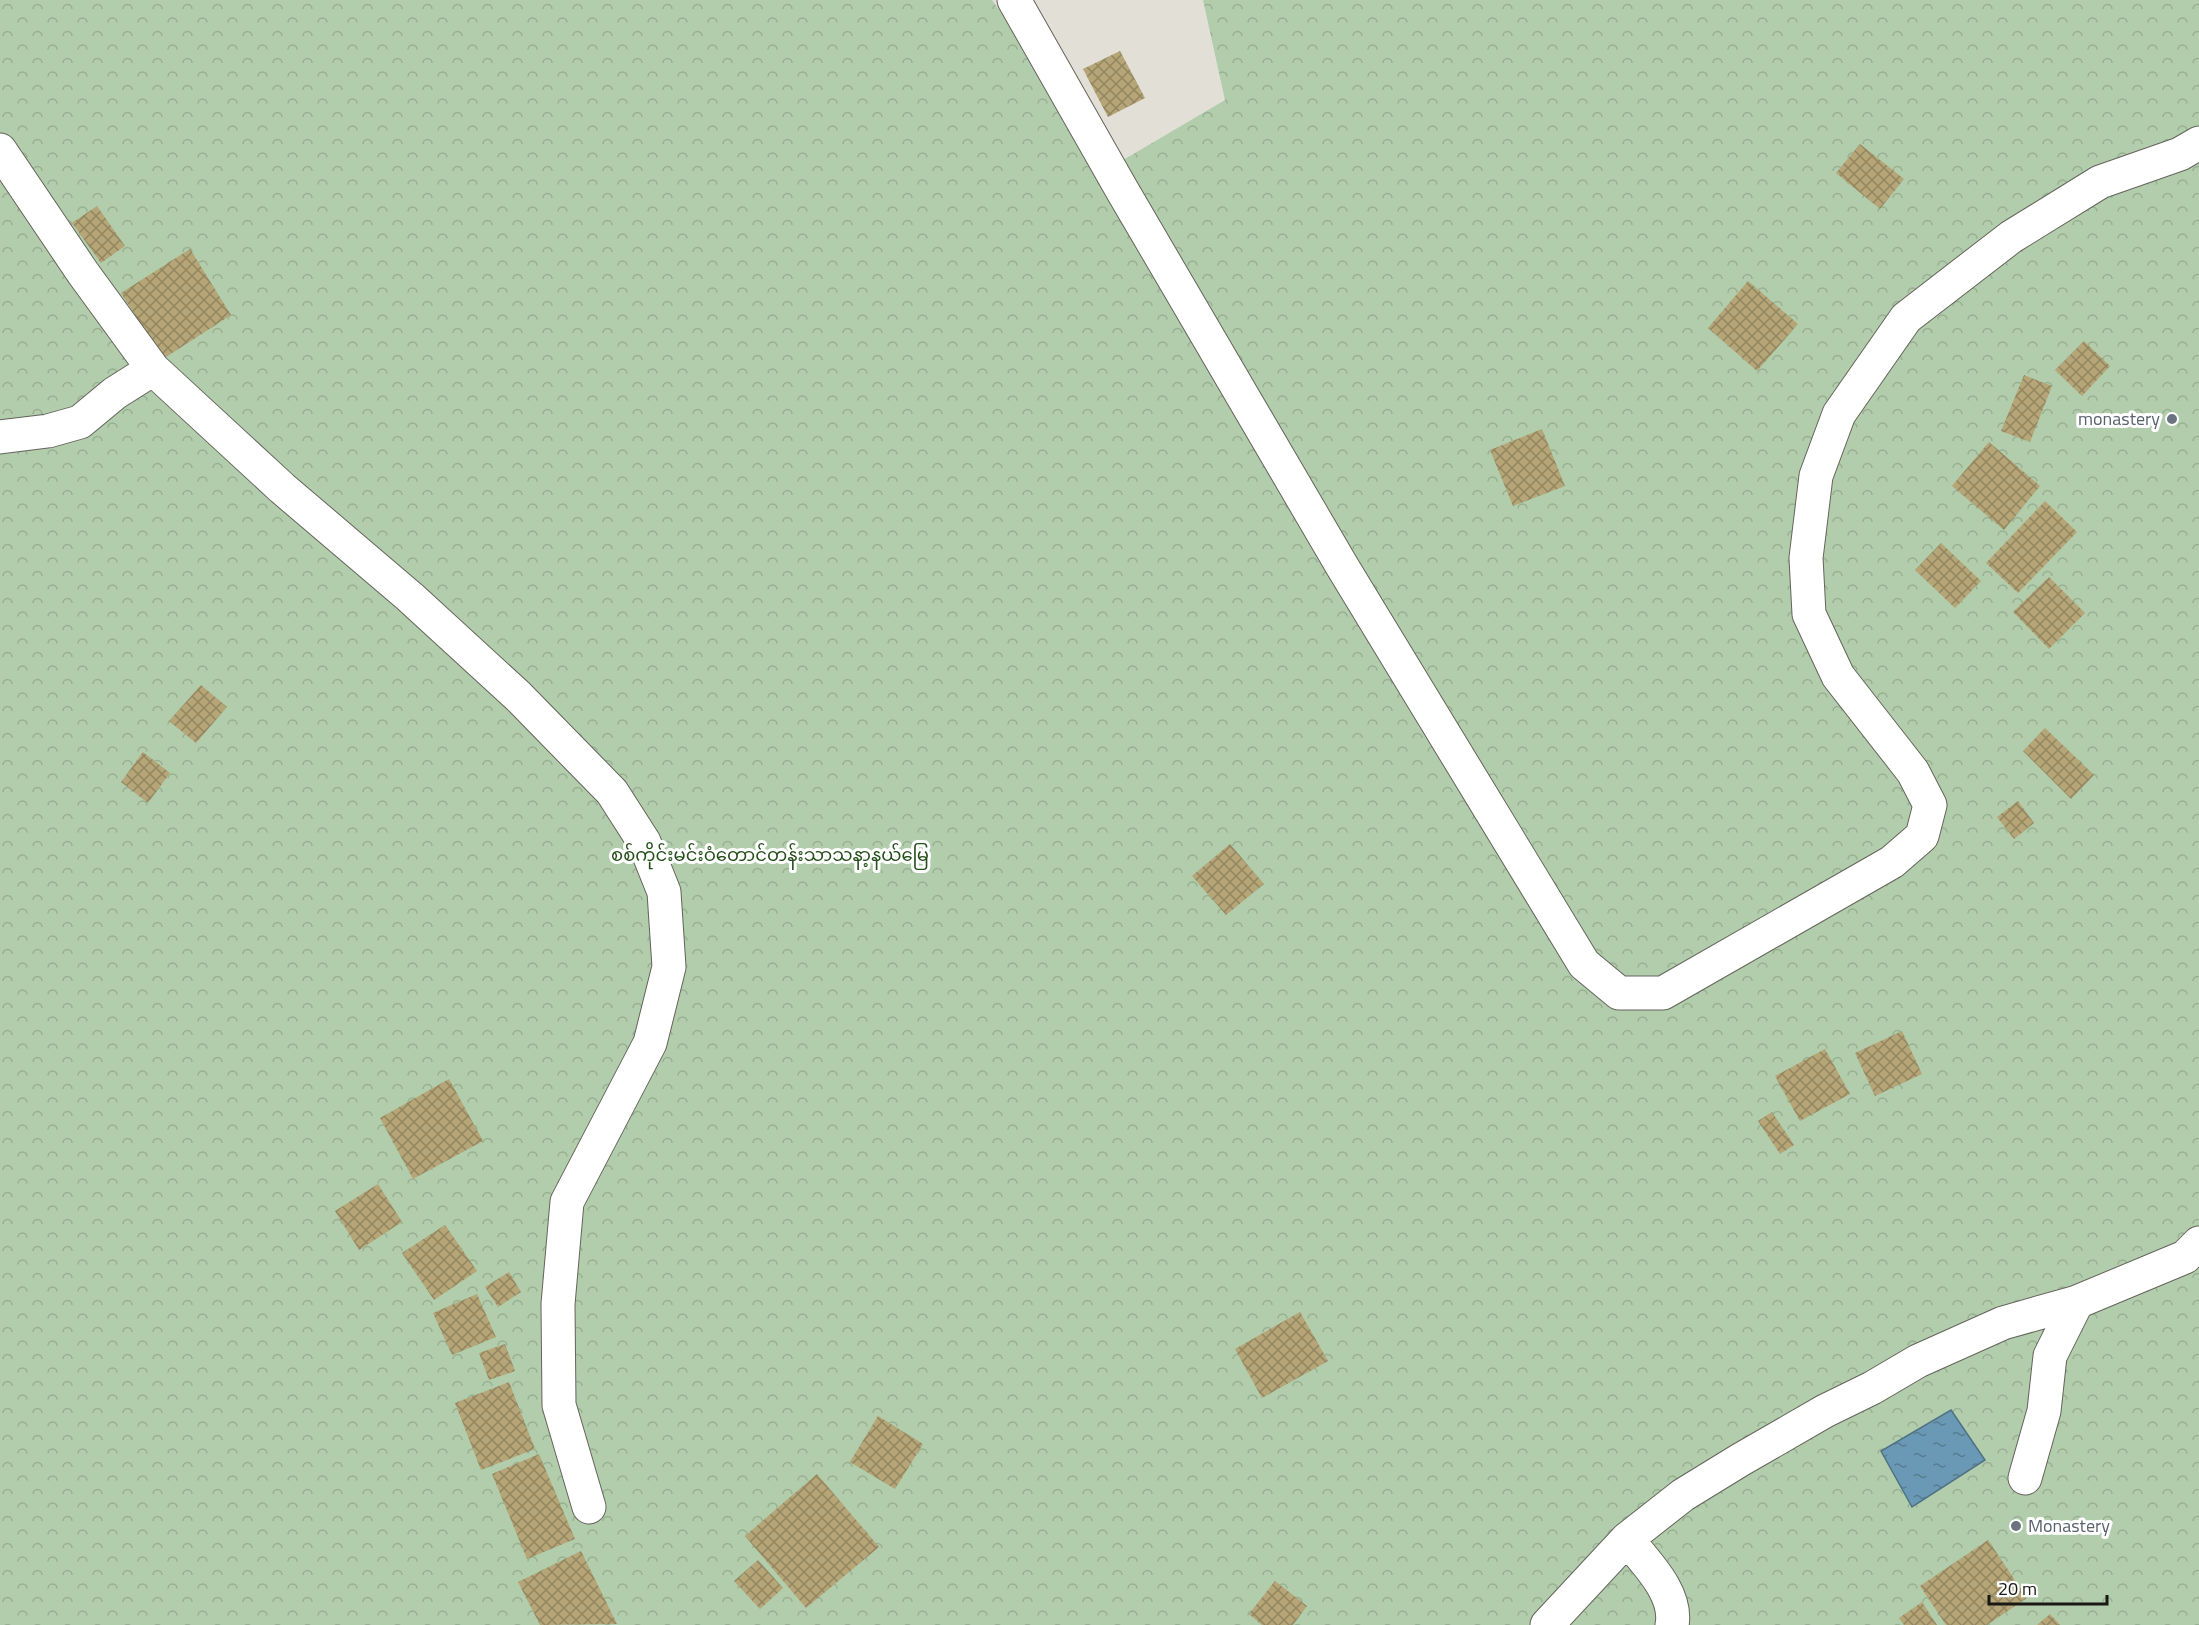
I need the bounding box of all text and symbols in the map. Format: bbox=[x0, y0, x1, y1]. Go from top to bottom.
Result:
place label: monastery bbox=[2078, 405, 2160, 432]
marker: monastery bbox=[2165, 412, 2179, 426]
park label: စစ်ကိုင်းမင်းဝံတောင်တန်းသာသနာ့နယ်မြေ bbox=[611, 841, 929, 870]
place label: Monastery bbox=[2028, 1512, 2110, 1539]
marker: Monastery bbox=[2009, 1519, 2023, 1533]
scale bar bbox=[1989, 1568, 2108, 1606]
text: 20 m bbox=[1998, 1575, 2037, 1602]

